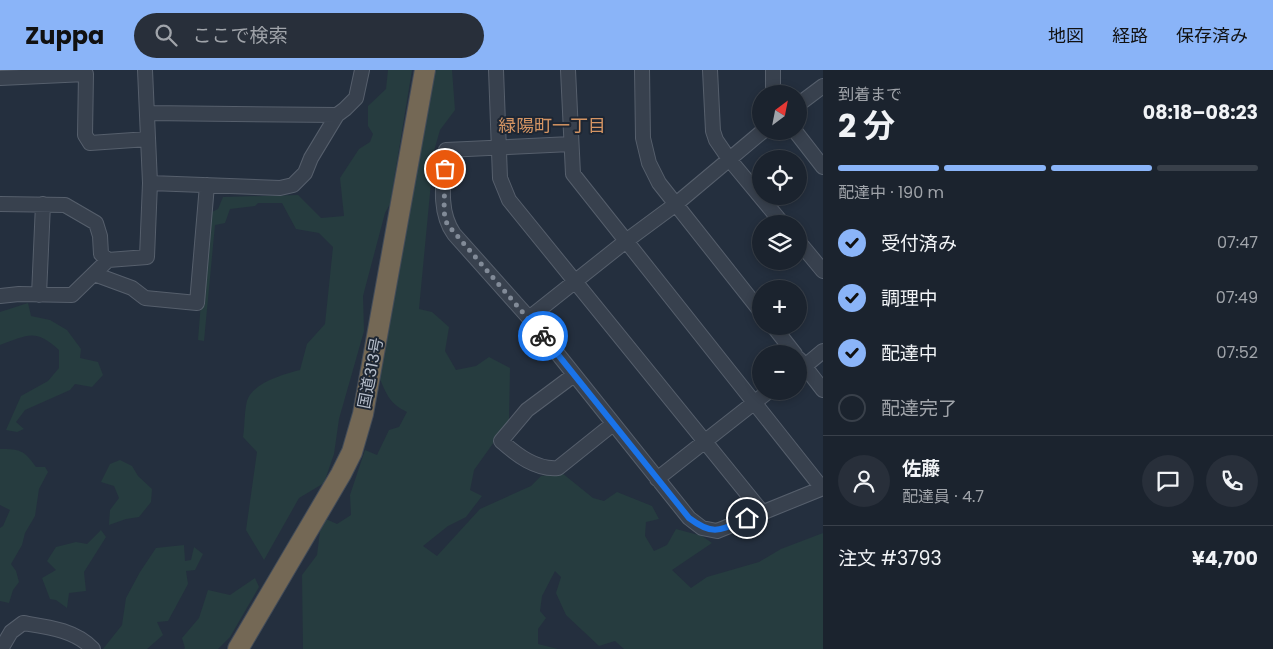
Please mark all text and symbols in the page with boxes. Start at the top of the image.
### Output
search box [134,13,484,58]
text: Zuppa [25,19,104,52]
icon: search [152,21,180,49]
text: ここで検索 [192,22,287,49]
text: 地図 [1048,23,1084,48]
text: 経路 [1112,23,1148,48]
text: 保存済み [1176,23,1248,48]
text: 到着まで [838,83,902,106]
north arrow [752,85,808,140]
map controls [752,85,807,400]
text: 08:18–08:23 [1143,99,1258,126]
text: 2 分 [838,103,895,148]
district label: 緑陽町一丁目 [498,113,606,138]
pin [424,148,466,190]
button: locate [752,150,807,205]
icon: bag [431,155,459,183]
text: 配達中 · 190 m [838,181,944,204]
button: layers [752,215,807,270]
icon: check [838,229,866,257]
text: 受付済み [881,230,957,257]
text: 07:47 [1217,231,1258,254]
button: + [752,280,807,335]
icon: check [838,284,866,312]
text: 調理中 [881,285,938,312]
text: 07:49 [1216,286,1258,309]
courier [518,311,568,361]
icon: bike [529,322,557,350]
street label: 国道313号 [352,336,389,411]
icon: check [838,339,866,367]
text: 配達中 [881,340,938,367]
text: 07:52 [1217,341,1258,364]
button: − [752,345,807,400]
text: 配達完了 [881,395,957,422]
button: person [838,455,890,507]
text: 佐藤 [902,455,940,482]
button: chat [1142,455,1194,507]
button: phone [1206,455,1258,507]
text: 配達員 · 4.7 [902,485,984,508]
pin [726,497,768,539]
icon: home [733,504,761,532]
text: 注文 #3793 [838,545,942,572]
text: ¥4,700 [1192,545,1258,572]

